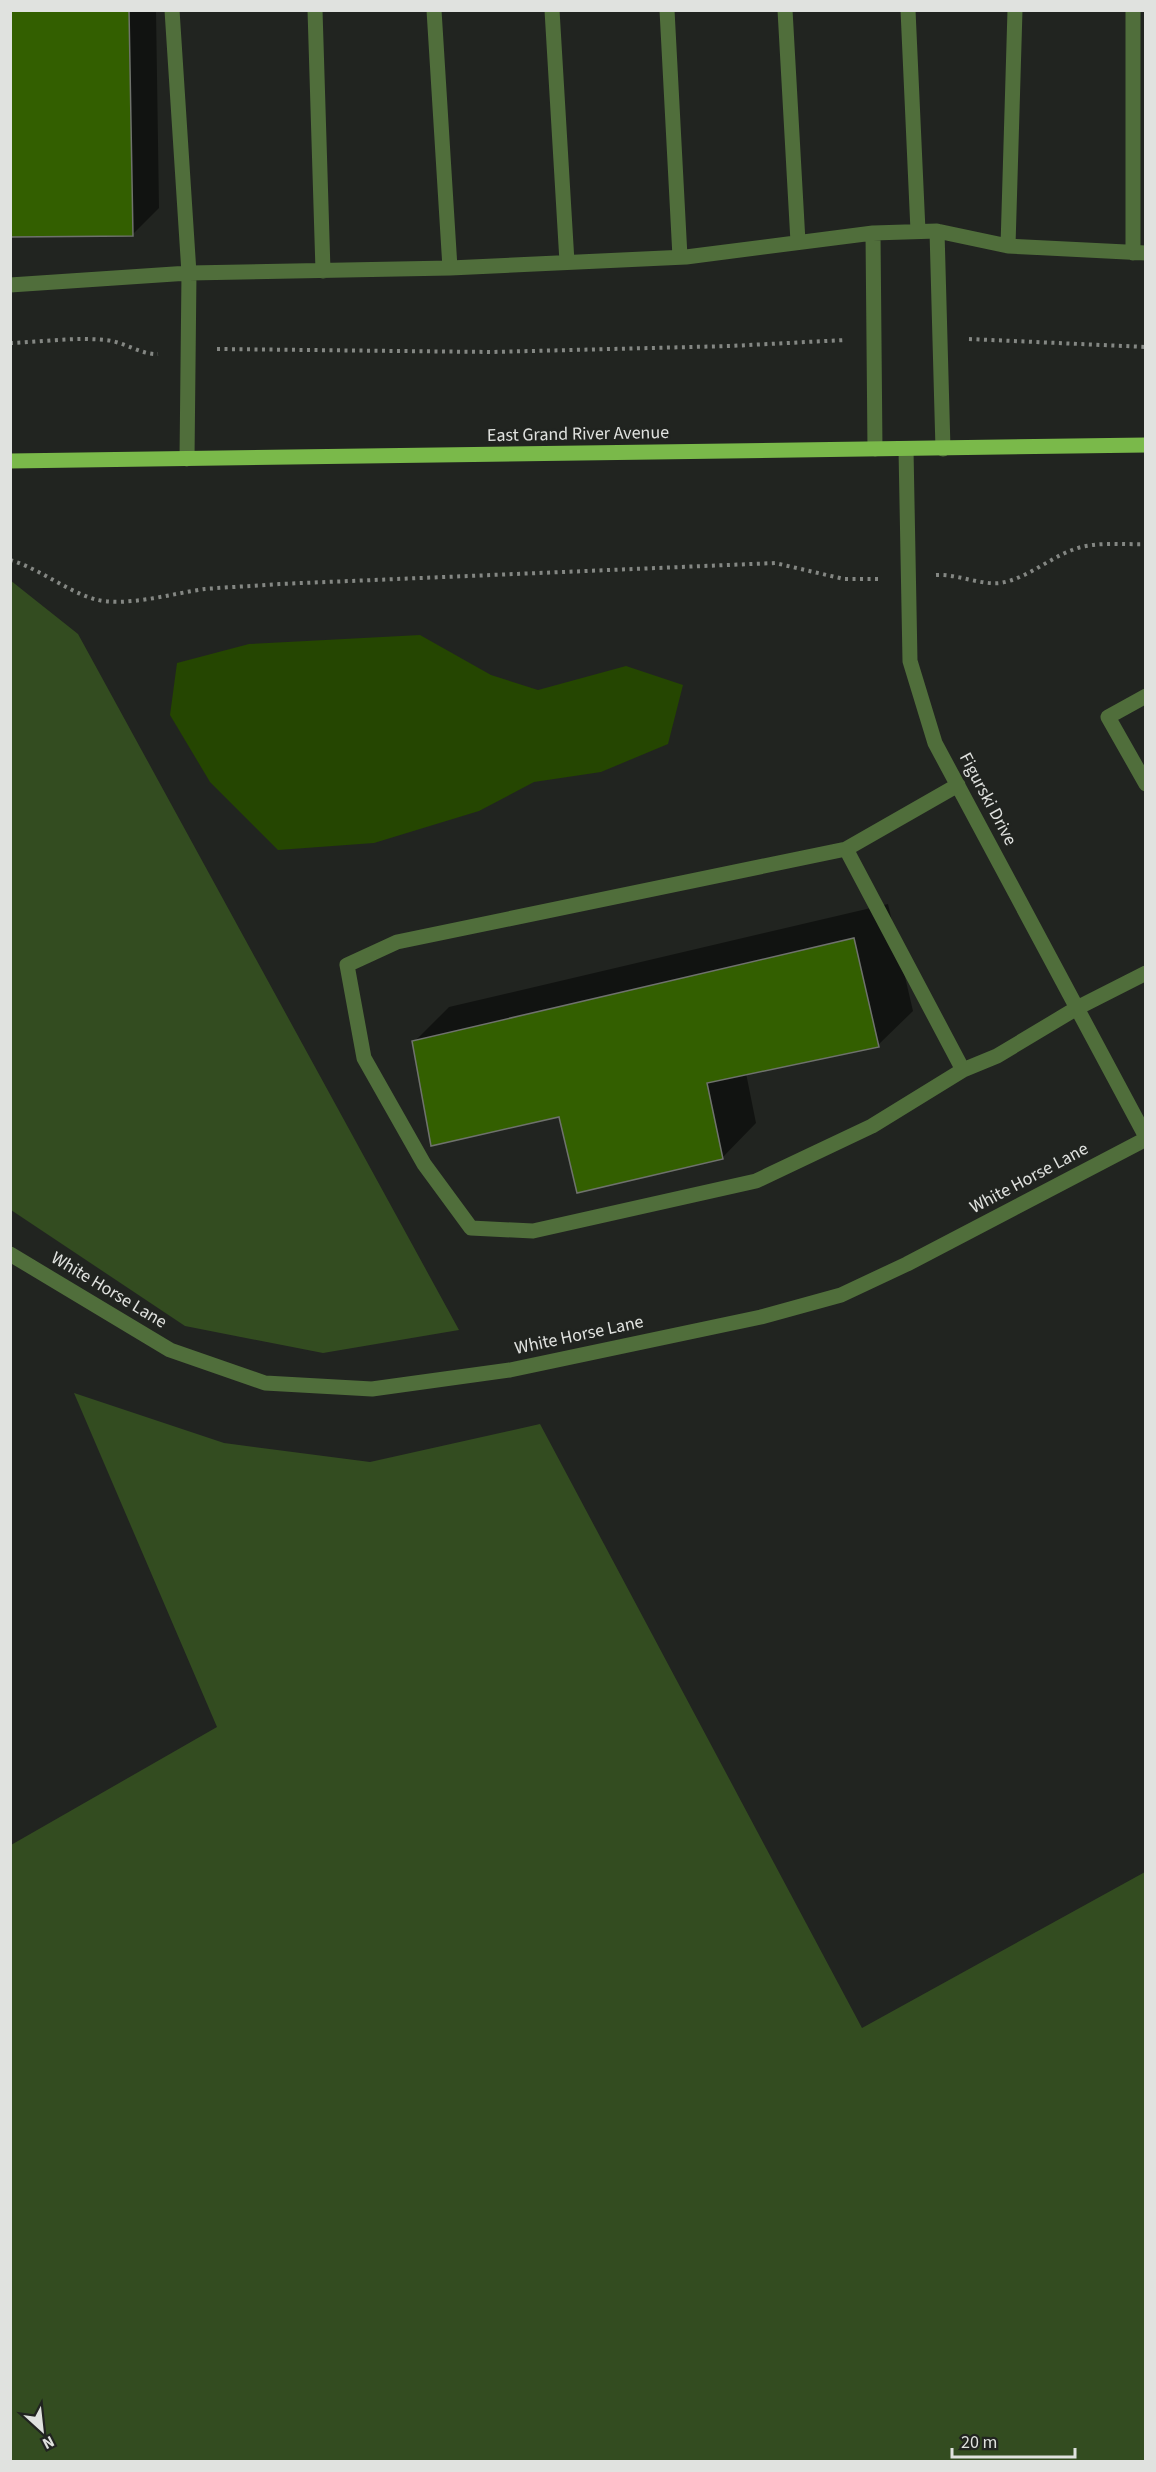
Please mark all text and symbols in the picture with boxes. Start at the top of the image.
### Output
street label: East Grand River Avenue [487,420,669,448]
street label: Figurski Drive [953,748,1023,850]
street label: White Horse Lane [965,1136,1093,1220]
street label: White Horse Lane [46,1246,172,1335]
street label: White Horse Lane [512,1309,646,1361]
north arrow [12,2400,72,2460]
scale bar [952,2421,1075,2459]
text: N [39,2430,58,2455]
text: 20 m [961,2430,997,2455]

